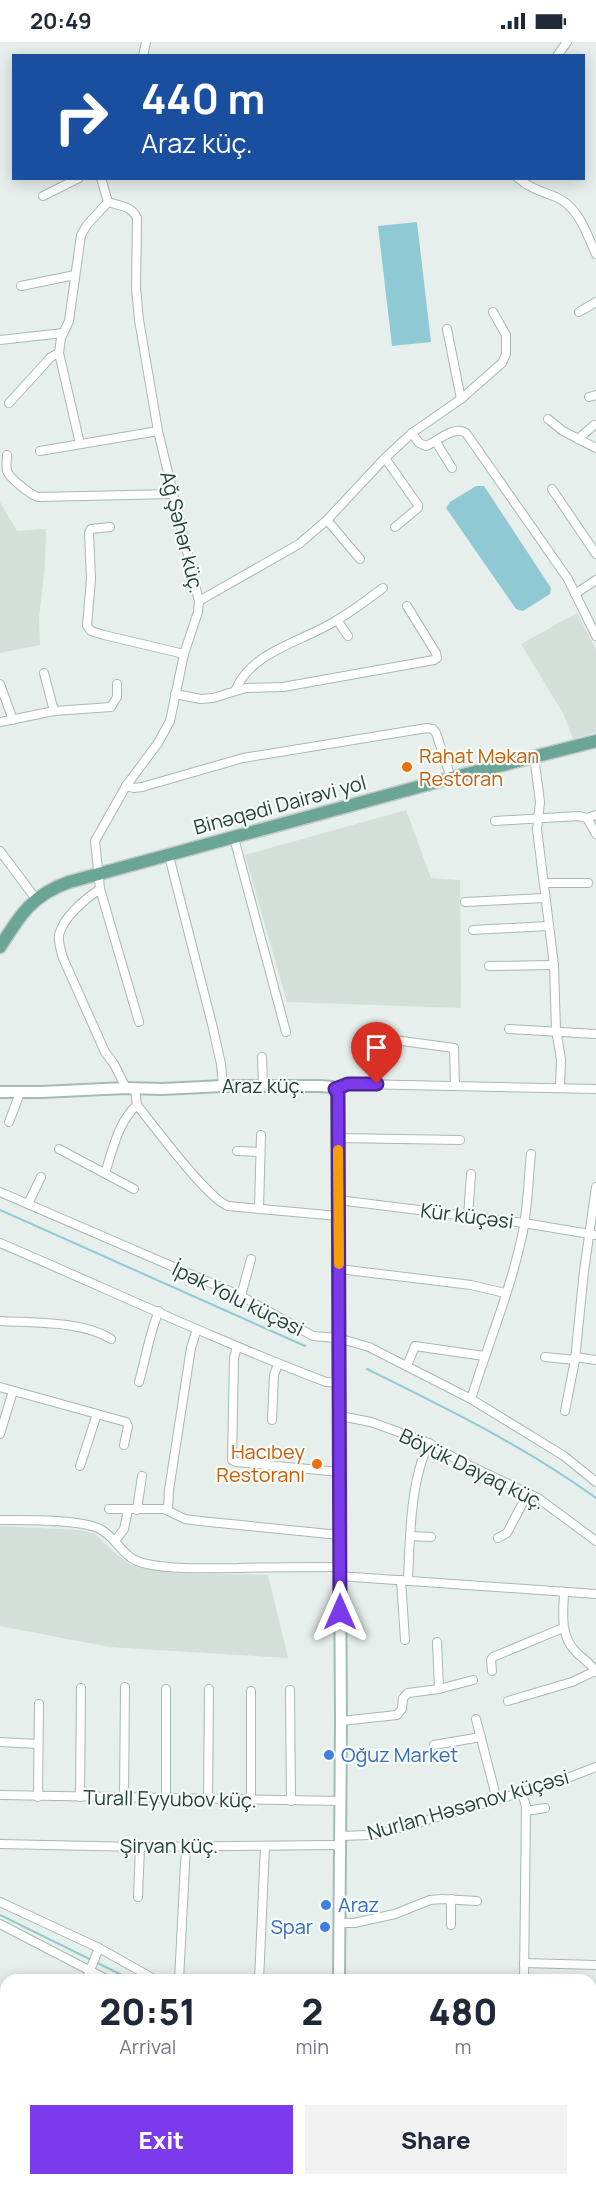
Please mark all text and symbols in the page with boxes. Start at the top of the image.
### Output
text: 20:49 [30,6,92,36]
text: 440 m [141,69,265,127]
icon: right [42,78,120,156]
text: Araz küç. [141,124,253,161]
street label: Ağ Şəhər küç. [154,468,211,596]
place label: Rahat Məkan Restoran [419,742,539,792]
marker: Rahat Məkan Restoran [400,760,414,774]
street label: Binəqədi Dairəvi yol [191,769,369,841]
pin [351,1022,402,1084]
icon: arrive [360,1031,393,1064]
street label: Araz küç. [222,1072,304,1099]
street label: Kür küçəsi [419,1196,515,1235]
street label: İpək Yolu küçəsi [168,1255,309,1342]
street label: Böyük Dayaq küç. [395,1422,549,1515]
place label: Hacıbey Restoranı [216,1438,305,1488]
marker: Hacıbey Restoranı [310,1457,324,1471]
position arrow [308,1580,372,1644]
place label: Oğuz Market [341,1741,458,1768]
marker: Oğuz Market [322,1748,336,1762]
street label: Nurlan Həsənov küçəsi [364,1763,572,1846]
street label: Turall Eyyubov küç. [83,1783,257,1814]
street label: Şirvan küç. [120,1832,218,1859]
place label: Araz [338,1891,379,1918]
marker: Araz [319,1898,333,1912]
place label: Spar [271,1913,313,1940]
marker: Spar [318,1920,332,1934]
text: 20:51 [100,1987,196,2036]
text: 2 [301,1987,323,2036]
text: 480 [429,1987,497,2036]
text: Arrival [119,2033,176,2060]
text: min [296,2033,329,2060]
text: m [455,2033,471,2060]
button: Exit [30,2105,293,2174]
button: Share [305,2105,567,2174]

